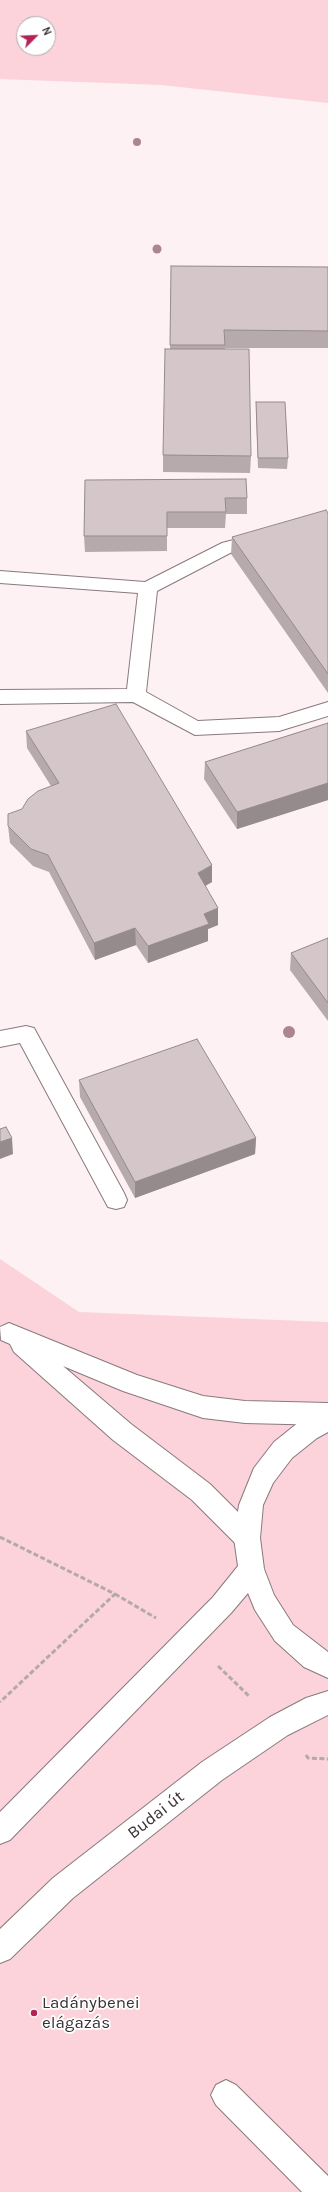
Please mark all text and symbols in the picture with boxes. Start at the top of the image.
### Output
north arrow [16,16,56,56]
text: N [39,25,54,38]
street label: Budai út [124,1787,188,1843]
place label: Ladánybenei elágazás [42,1993,140,2033]
marker: Ladánybenei elágazás [29,2008,39,2018]

